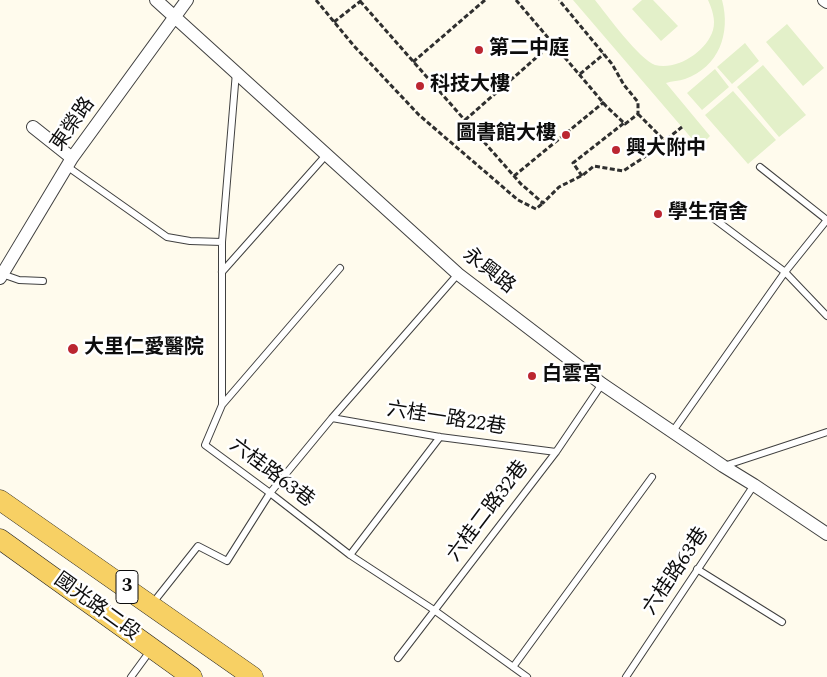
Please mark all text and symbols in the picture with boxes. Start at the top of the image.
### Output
place label: 第二中庭 [489,38,569,62]
marker: 第二中庭 [473,44,485,56]
place label: 科技大樓 [430,74,510,98]
marker: 科技大樓 [414,80,426,92]
street label: 東榮路 [47,94,101,156]
place label: 圖書館大樓 [456,123,556,147]
marker: 圖書館大樓 [560,129,572,141]
place label: 興大附中 [626,138,706,162]
marker: 興大附中 [610,144,622,156]
place label: 學生宿舍 [668,202,748,226]
marker: 學生宿舍 [652,208,664,220]
street label: 永興路 [457,244,519,300]
place label: 大里仁愛醫院 [84,337,204,361]
marker: 大里仁愛醫院 [66,342,80,356]
place label: 白雲宮 [542,364,602,388]
marker: 白雲宮 [526,370,538,382]
street label: 六桂一路22巷 [385,399,507,441]
street label: 六桂路63巷 [224,434,318,514]
street label: 六桂二路32巷 [443,457,535,567]
street label: 六桂路63巷 [639,524,715,620]
street label: 國光路二段 [48,569,144,647]
road number: 3 [116,570,138,604]

